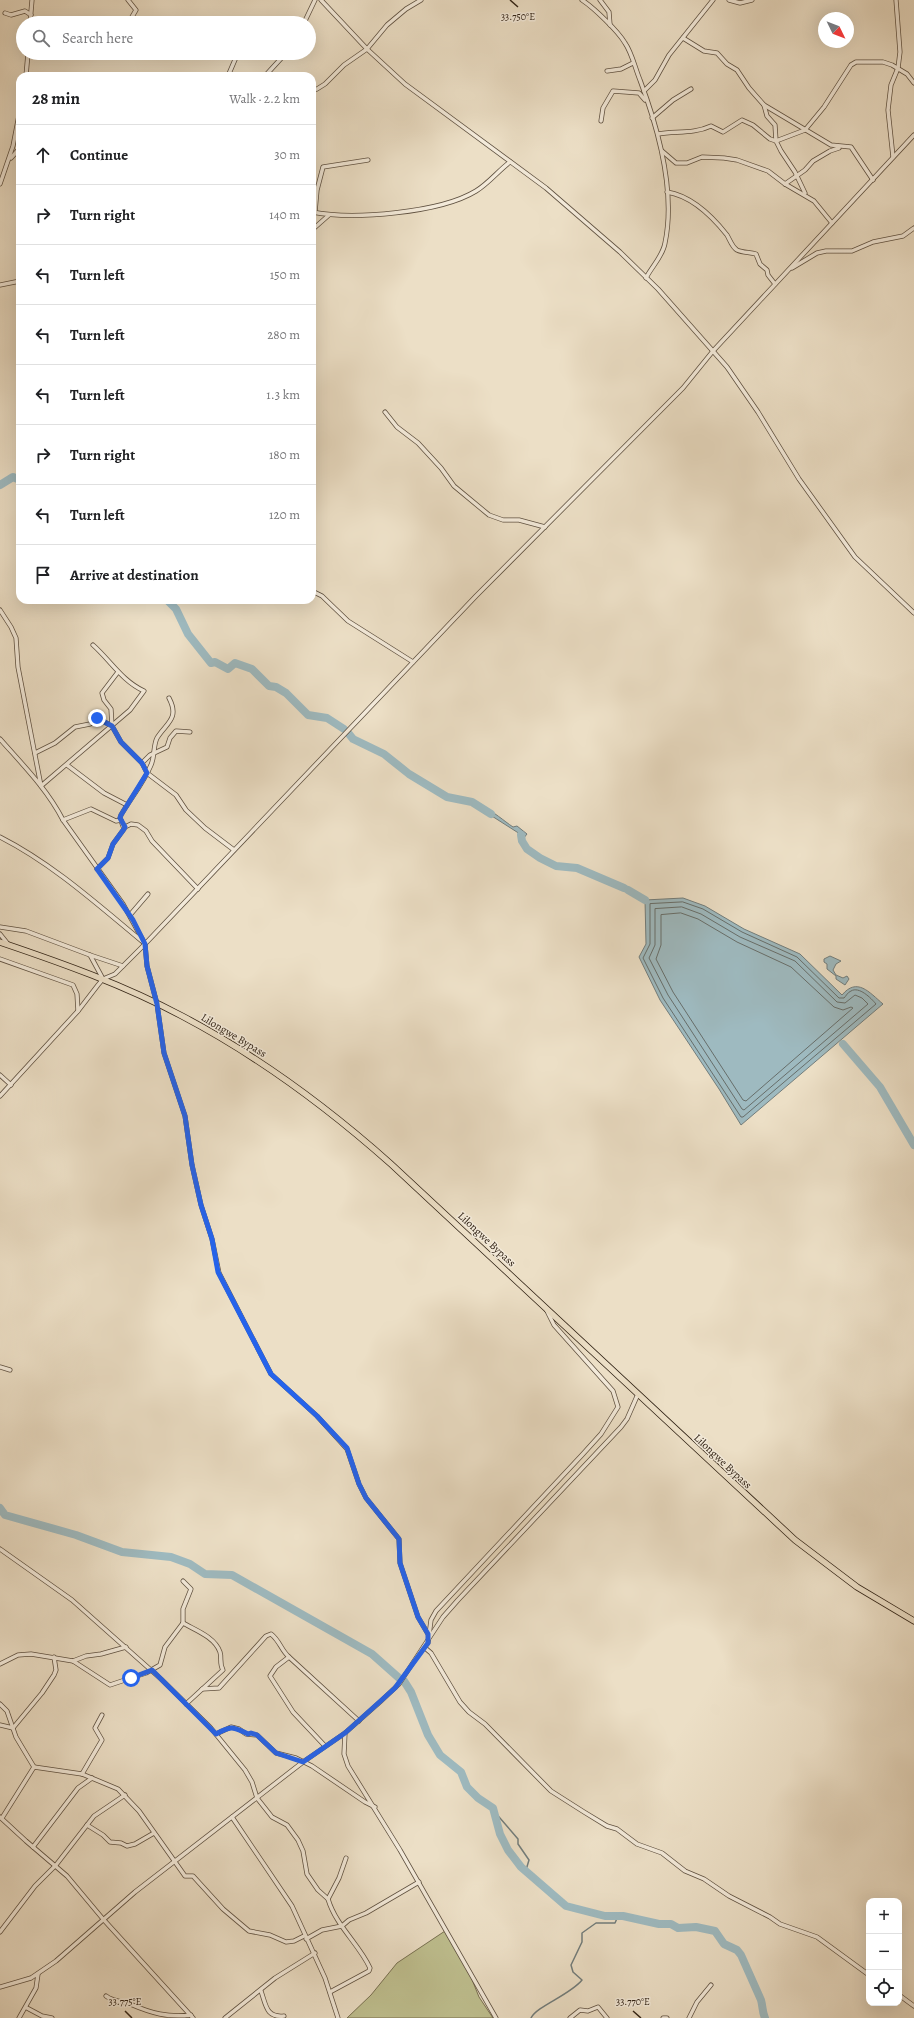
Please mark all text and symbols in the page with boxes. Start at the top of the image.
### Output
text: 33.750°E [501,10,535,23]
north arrow [818,12,854,48]
search box [16,16,316,60]
icon: search [30,27,52,49]
text: Search here [62,28,133,48]
text: 28 min [32,87,80,110]
text: Walk · 2.2 km [229,90,300,107]
icon: ahead [32,144,54,166]
text: Continue [70,145,128,165]
text: 30 m [274,146,300,163]
icon: right [32,204,54,226]
text: Turn right [70,205,135,225]
text: 140 m [269,206,300,223]
icon: left [32,264,54,286]
text: Turn left [70,265,125,285]
text: 150 m [270,266,300,283]
icon: left [32,324,54,346]
text: Turn left [70,325,125,345]
text: 280 m [267,326,300,343]
icon: left [32,384,54,406]
text: Turn left [70,385,125,405]
text: 1.3 km [266,386,300,403]
icon: right [32,444,54,466]
text: Turn right [70,445,135,465]
text: 180 m [269,446,300,463]
icon: left [32,504,54,526]
text: Turn left [70,505,125,525]
text: 120 m [269,506,300,523]
icon: arrive [32,564,54,586]
text: Arrive at destination [70,565,199,585]
route end [88,709,106,727]
street label: Lilongwe Bypass [198,1010,269,1061]
street label: Lilongwe Bypass [454,1209,519,1270]
street label: Lilongwe Bypass [690,1431,755,1492]
route start [122,1669,140,1687]
map controls [866,1898,902,2006]
button: + [866,1898,902,1934]
button: − [866,1934,902,1970]
button: locate [866,1970,902,2006]
text: 33.775°E [109,1995,142,2008]
text: 33.770°E [616,1995,650,2008]

